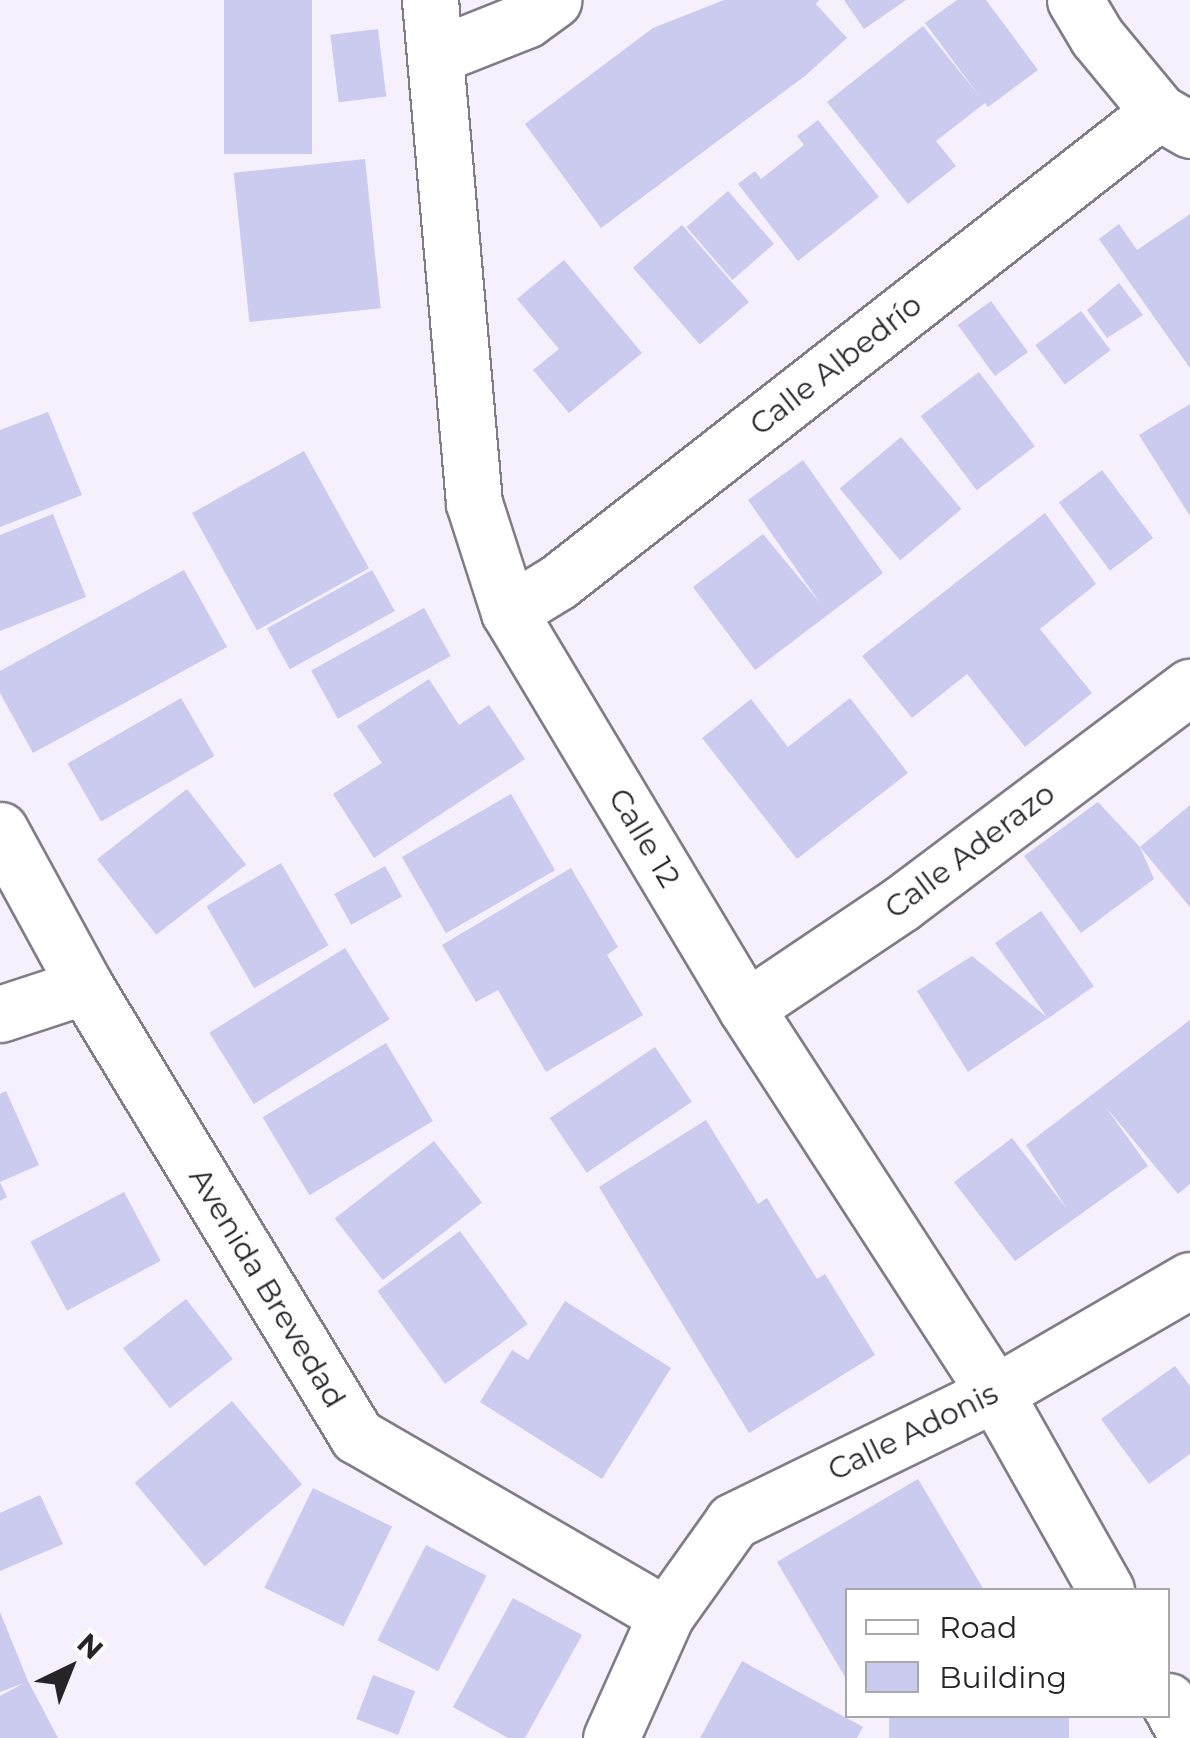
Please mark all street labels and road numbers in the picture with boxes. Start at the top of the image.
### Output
street label: Calle Albedrío [743,287,929,443]
street label: Calle Aderazo [878,776,1062,926]
street label: Calle 12 [601,782,687,894]
street label: Avenida Brevedad [181,1162,353,1414]
street label: Calle Adonis [822,1375,1004,1489]

